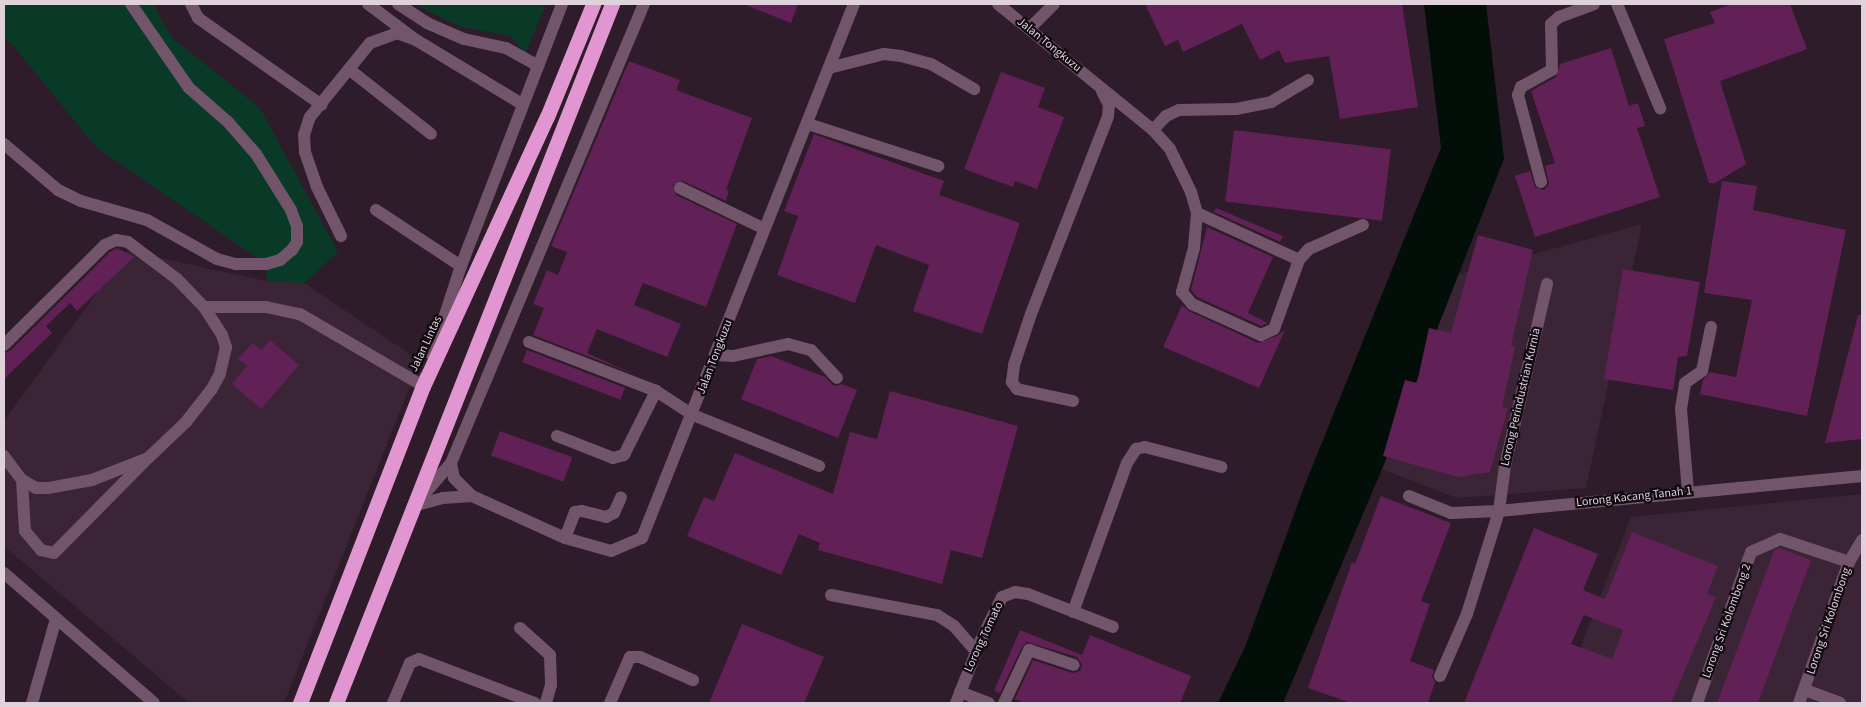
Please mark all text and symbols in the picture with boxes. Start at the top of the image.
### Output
street label: Jalan Tongkuzu [1014,15,1084,75]
street label: Jalan Lintas [407,314,445,374]
street label: Jalan Tongkuzu [694,318,736,396]
street label: Lorong Perindustrian Kurnia [1498,327,1544,467]
street label: Lorong Kacang Tanah 1 [1575,484,1693,510]
street label: Lorong Sri Kolombong 2 [1700,562,1754,680]
street label: Lorong Sri Kolombong [1804,566,1854,676]
street label: Lorong Tomato [961,599,1007,675]

